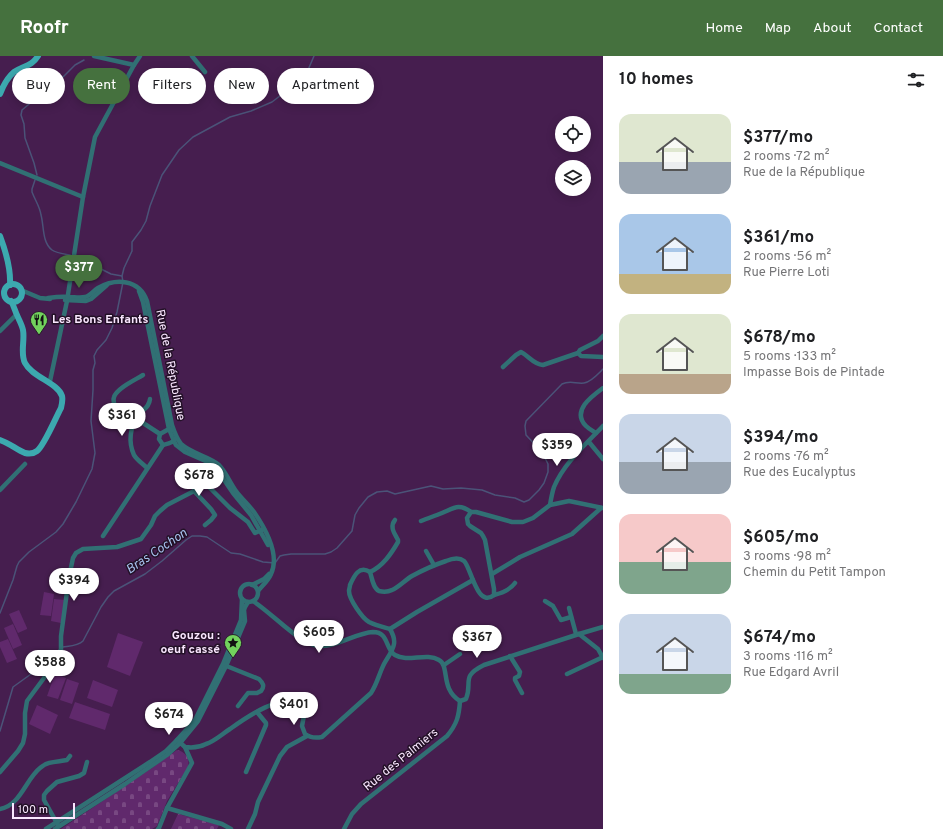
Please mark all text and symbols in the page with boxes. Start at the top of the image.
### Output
text: Roofr [20,16,69,40]
text: Home [706,20,743,37]
text: Map [765,20,791,37]
text: About [813,20,852,37]
text: Contact [874,20,923,37]
chip: Buy [12,68,65,104]
chip: Rent [73,68,130,104]
chip: Filters [138,68,206,104]
chip: New [214,68,269,104]
chip: Apartment [277,68,374,104]
text: 10 homes [619,69,694,91]
icon: filters [905,69,927,91]
map controls [555,116,591,196]
button: locate [555,116,591,152]
text: $377/mo [743,127,813,149]
icon: home [651,130,699,178]
text: 2 rooms · 72 m² [743,149,829,165]
button: layers [555,160,591,196]
text: Rue de la République [743,165,865,181]
text: $361/mo [743,227,814,249]
icon: home [651,230,699,278]
text: 2 rooms · 56 m² [743,249,831,265]
pin: $377 [55,255,103,289]
text: $377 [64,260,94,276]
text: Rue Pierre Loti [743,265,830,281]
street label: Rue de la République [151,308,189,422]
restaurant icon: Les Bons Enfants [29,310,49,335]
place label: Les Bons Enfants [52,312,148,328]
text: $678/mo [743,327,816,349]
icon: home [651,330,699,378]
text: 5 rooms · 133 m² [743,349,836,365]
text: Impasse Bois de Pintade [743,365,885,381]
pin: $361 [98,403,146,437]
text: $361 [108,408,136,424]
text: $394/mo [743,427,818,449]
icon: home [651,430,699,478]
pin: $359 [533,433,581,467]
text: $359 [541,438,573,454]
text: 2 rooms · 76 m² [743,449,829,465]
pin: $678 [175,463,223,497]
text: Rue des Eucalyptus [743,465,856,481]
text: $678 [184,468,214,484]
water label: Bras Cochon [123,526,191,578]
text: $605/mo [743,527,819,549]
icon: home [651,530,699,578]
text: 3 rooms · 98 m² [743,549,831,565]
text: Chemin du Petit Tampon [743,565,886,581]
pin: $394 [50,568,98,602]
text: $394 [58,573,90,589]
pin: $605 [295,620,343,654]
text: $605 [303,625,335,641]
pin: $367 [453,625,501,659]
text: $674/mo [743,627,816,649]
place label: Gouzou : oeuf cassé [160,628,220,658]
text: $367 [462,630,492,646]
icon: home [651,630,699,678]
place icon: Gouzou : oeuf cassé [223,633,243,658]
text: 3 rooms · 116 m² [743,649,833,665]
pin: $588 [26,650,74,684]
text: $588 [34,655,66,671]
text: Rue Edgard Avril [743,665,839,681]
pin: $401 [270,692,318,726]
text: $401 [279,697,309,713]
pin: $674 [145,702,193,736]
text: $674 [154,707,184,723]
street label: Rue des Palmiers [360,725,442,795]
scale bar [12,801,75,820]
text: 100 m [18,803,48,817]

